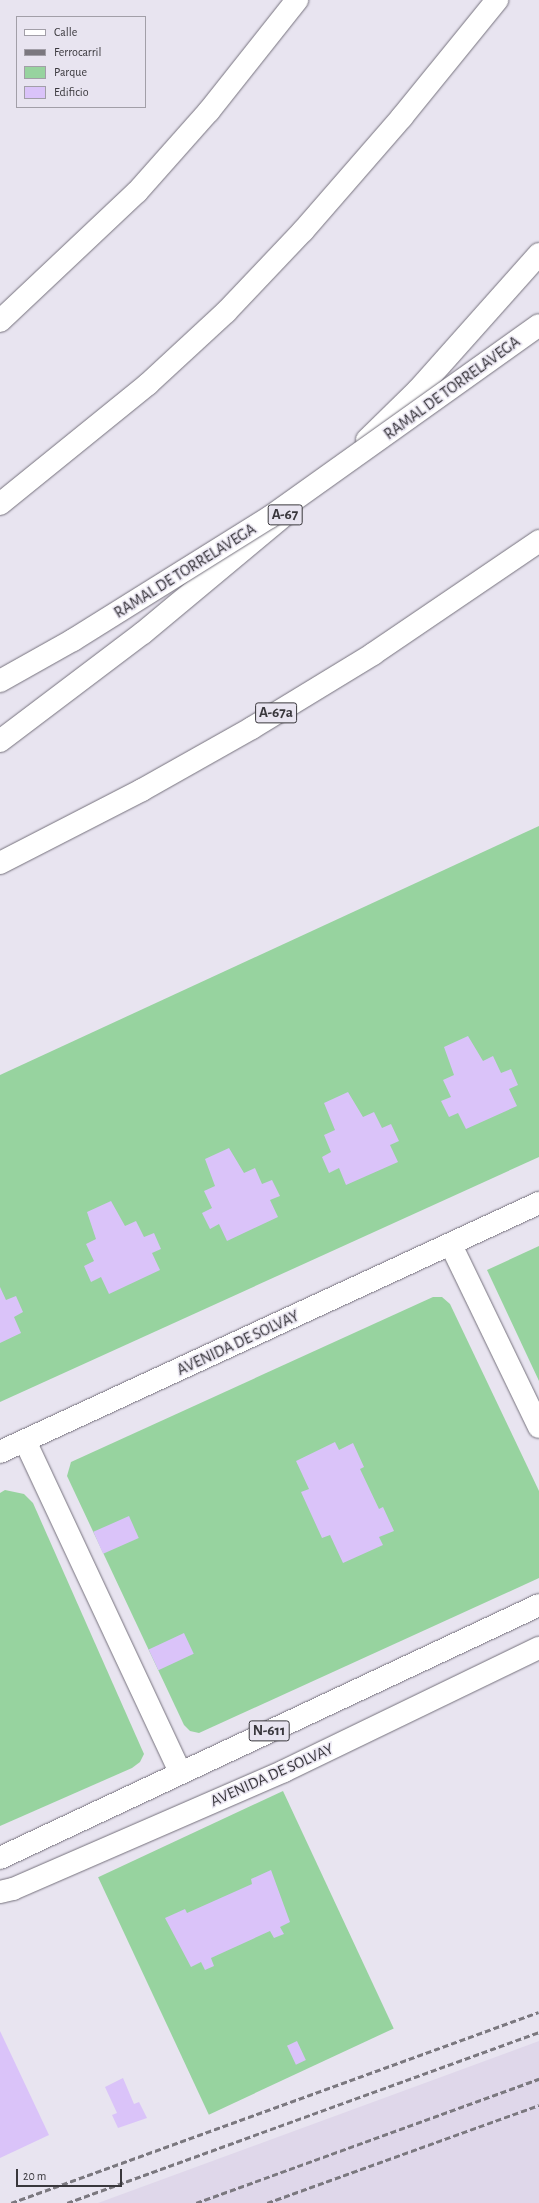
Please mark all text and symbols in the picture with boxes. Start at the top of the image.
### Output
legend [16,16,146,108]
text: Calle [54,26,77,38]
text: Ferrocarril [54,46,101,58]
text: Parque [54,66,87,78]
text: Edificio [54,86,89,98]
street label: RAMAL DE TORRELAVEGA [380,332,524,444]
road number: A-67 [267,502,303,528]
street label: RAMAL DE TORRELAVEGA [110,519,260,623]
road number: A-67a [255,700,297,726]
street label: AVENIDA DE SOLVAY [174,1306,302,1380]
road number: N-611 [248,1718,290,1744]
street label: AVENIDA DE SOLVAY [207,1739,337,1811]
scale bar [18,2161,124,2187]
text: 20 m [23,2170,46,2182]

